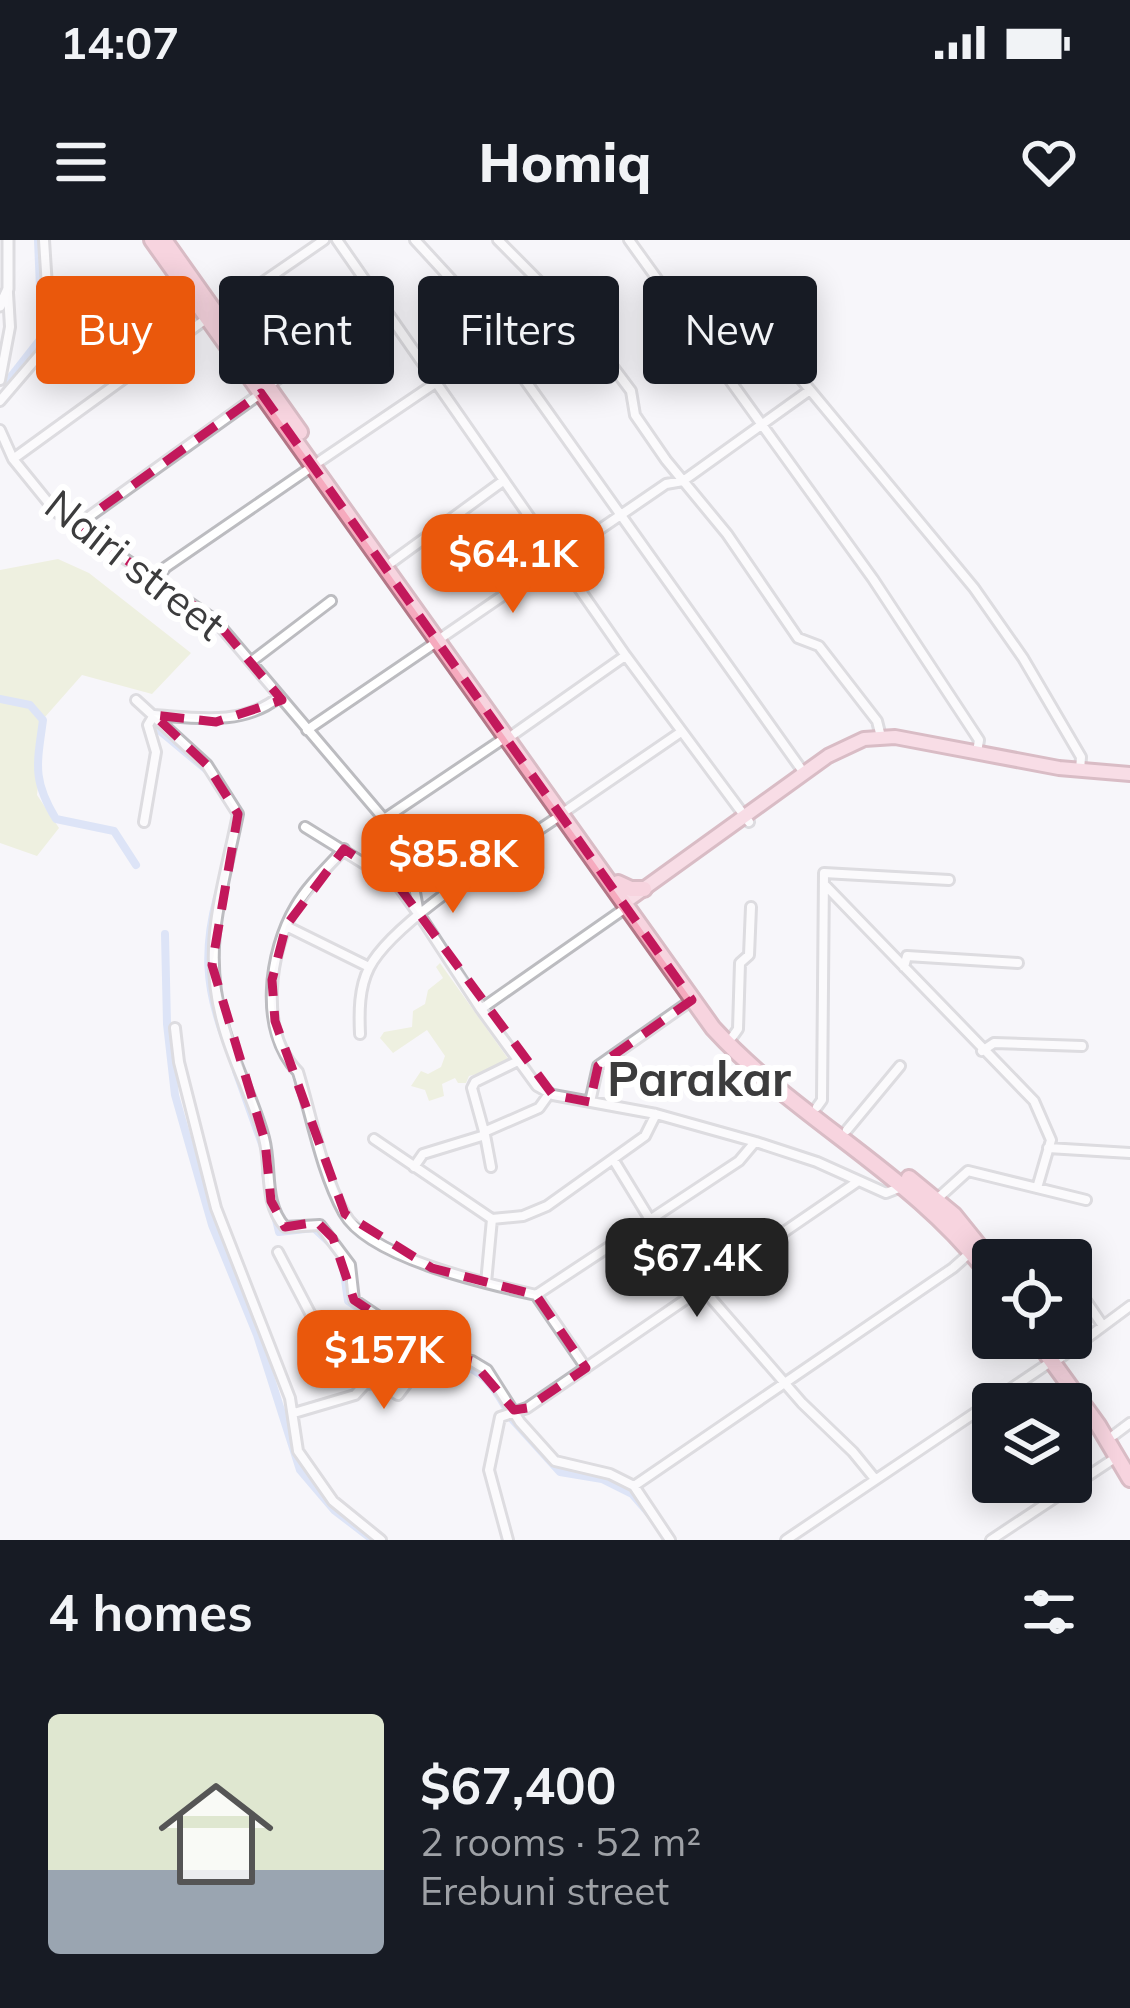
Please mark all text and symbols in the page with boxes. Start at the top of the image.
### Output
text: 14:07 [60,14,179,70]
text: Homiq [479,128,651,196]
icon: menu [48,129,114,195]
icon: heart [1016,129,1082,195]
chip: Buy [36,276,195,384]
chip: Rent [219,276,394,384]
chip: Filters [418,276,619,384]
chip: New [643,276,817,384]
street label: Nairi street [35,478,236,651]
pin: $64.1K [415,514,611,616]
text: $64.1K [448,528,578,577]
pin: $85.8K [355,814,551,916]
text: $85.8K [388,828,518,877]
district label: Parakar [607,1048,791,1108]
pin: $67.4K [599,1218,795,1320]
text: $67.4K [632,1232,762,1281]
map controls [972,1239,1092,1503]
button: locate [972,1239,1092,1359]
pin: $157K [300,1310,468,1412]
text: $157K [324,1324,444,1373]
button: layers [972,1383,1092,1503]
icon: filters [1016,1579,1082,1645]
text: 4 homes [48,1580,253,1644]
text: $67,400 [420,1753,616,1817]
icon: home [144,1762,288,1906]
text: 2 rooms · 52 m² [420,1817,701,1866]
text: Erebuni street [420,1866,669,1915]

